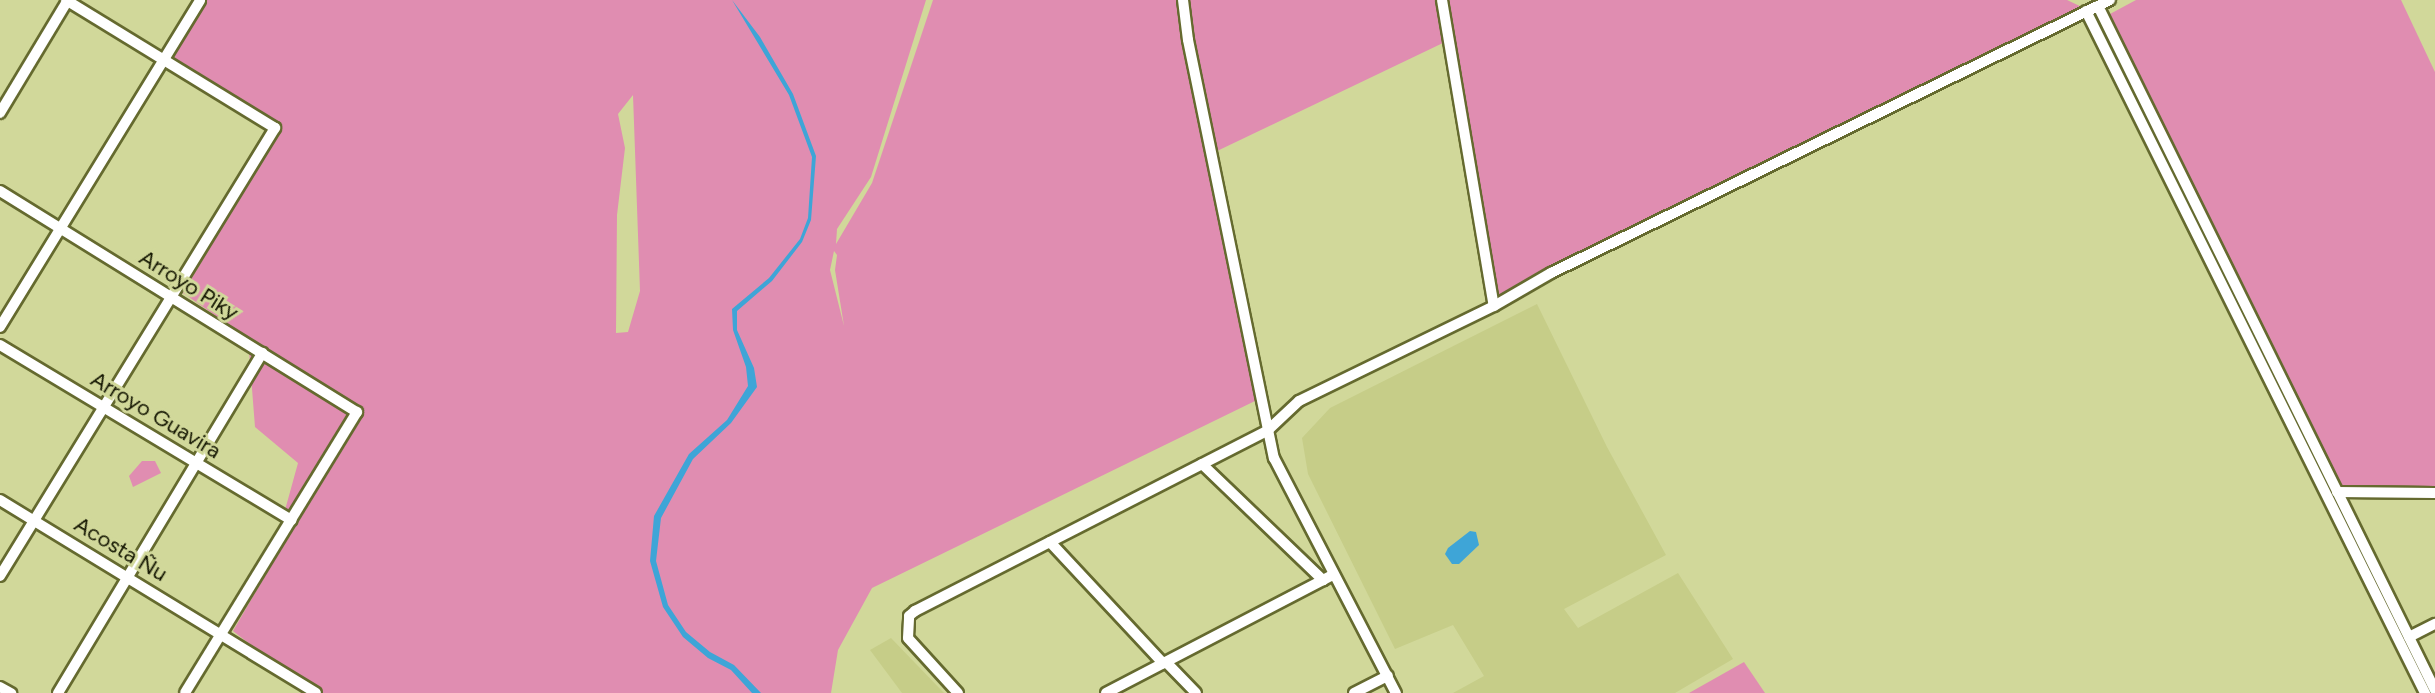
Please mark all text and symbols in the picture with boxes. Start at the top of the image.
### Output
street label: Arroyo Piky [135,244,243,326]
street label: Arroyo Guavira [86,366,226,464]
street label: Acosta Ñu [70,511,172,587]

